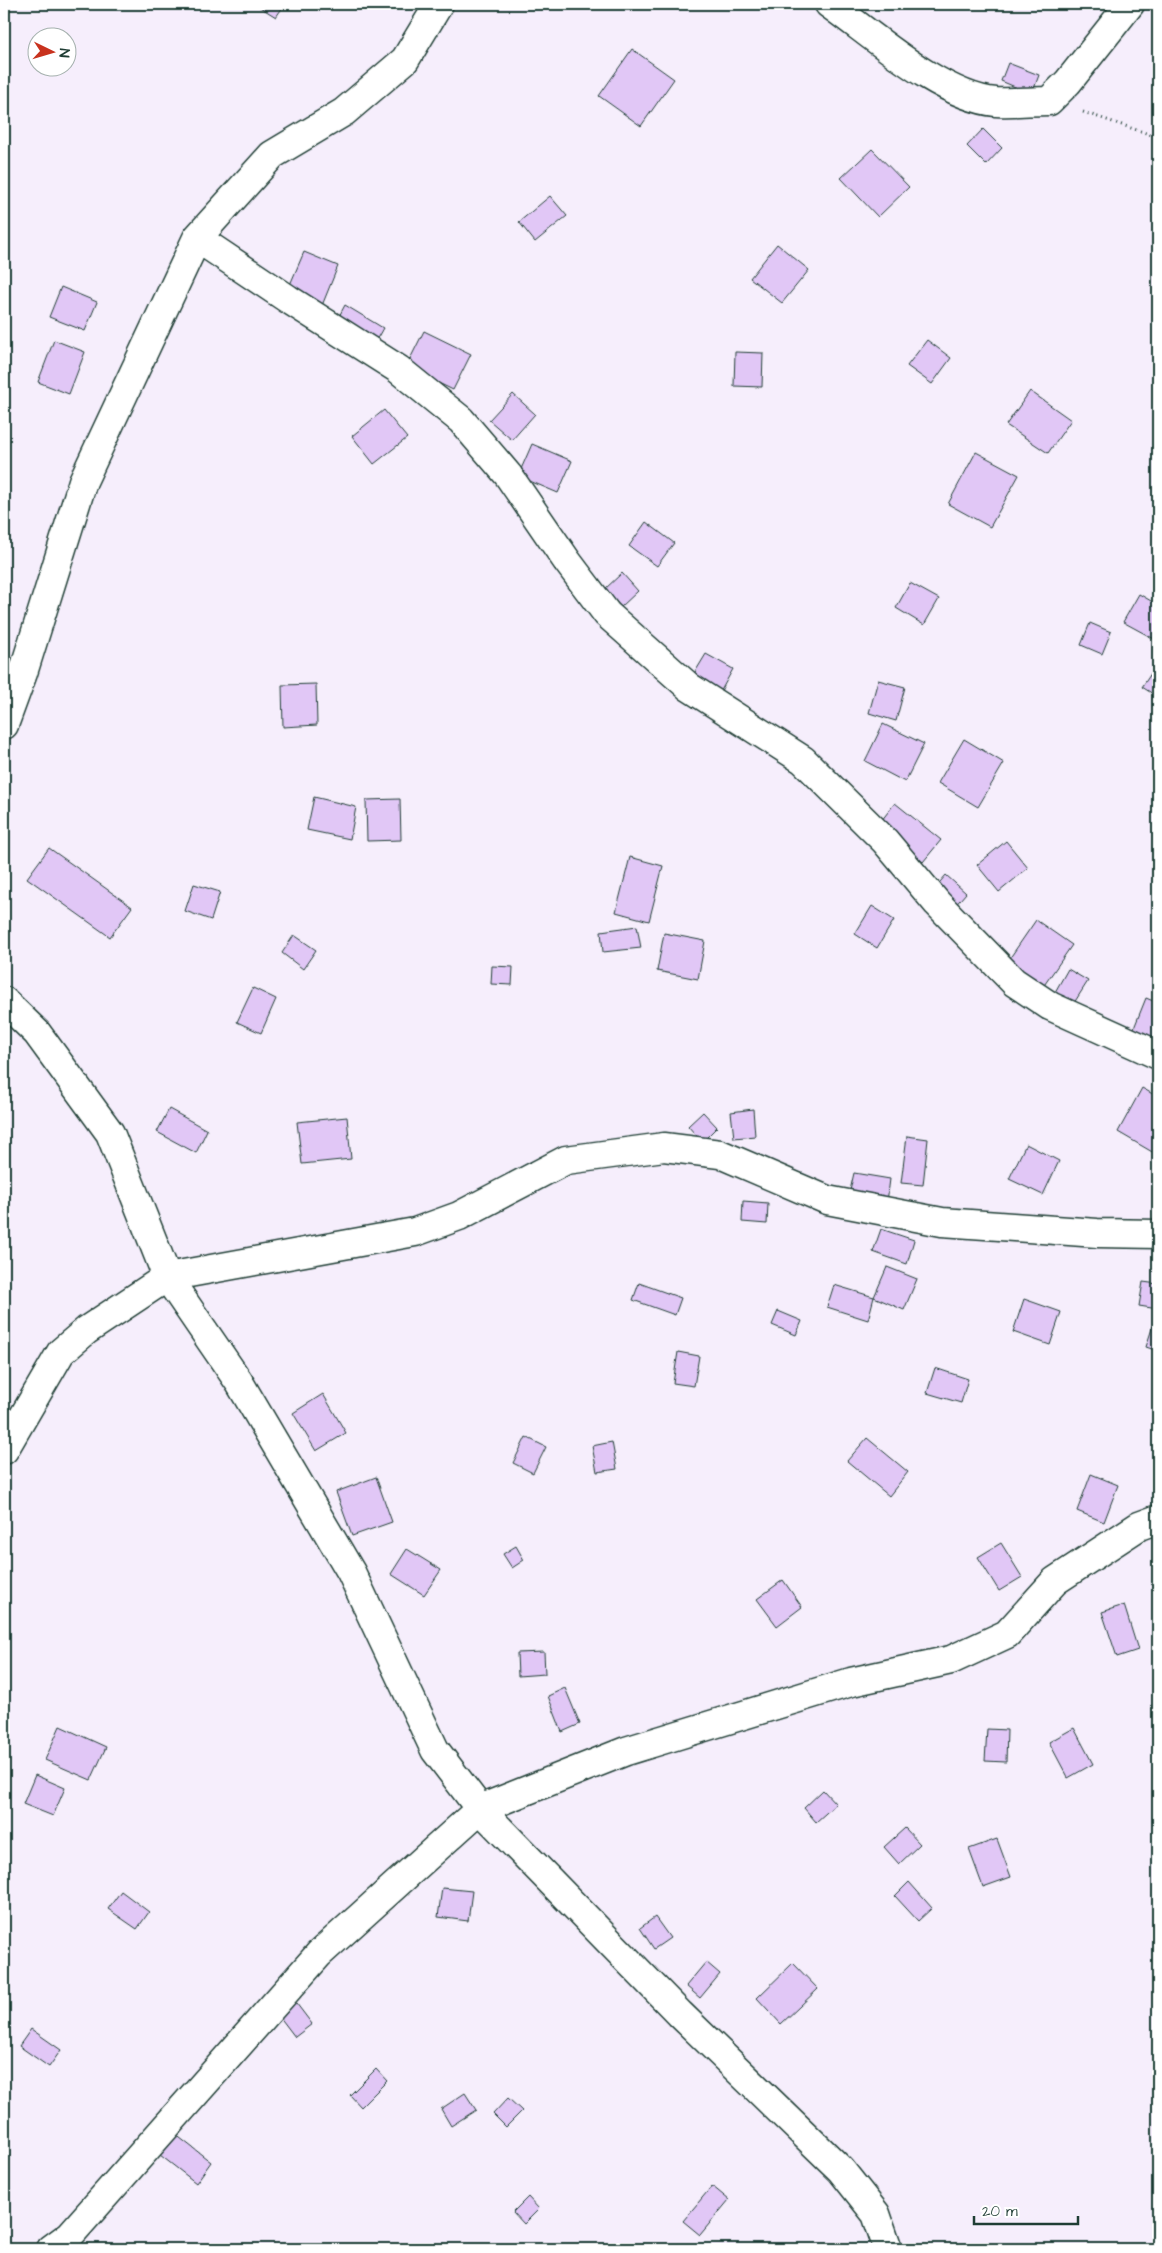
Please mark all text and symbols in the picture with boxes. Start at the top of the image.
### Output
north arrow [28,28,78,78]
text: N [54,48,74,59]
scale bar [974,2193,1078,2225]
text: 20 m [982,2201,1018,2222]

